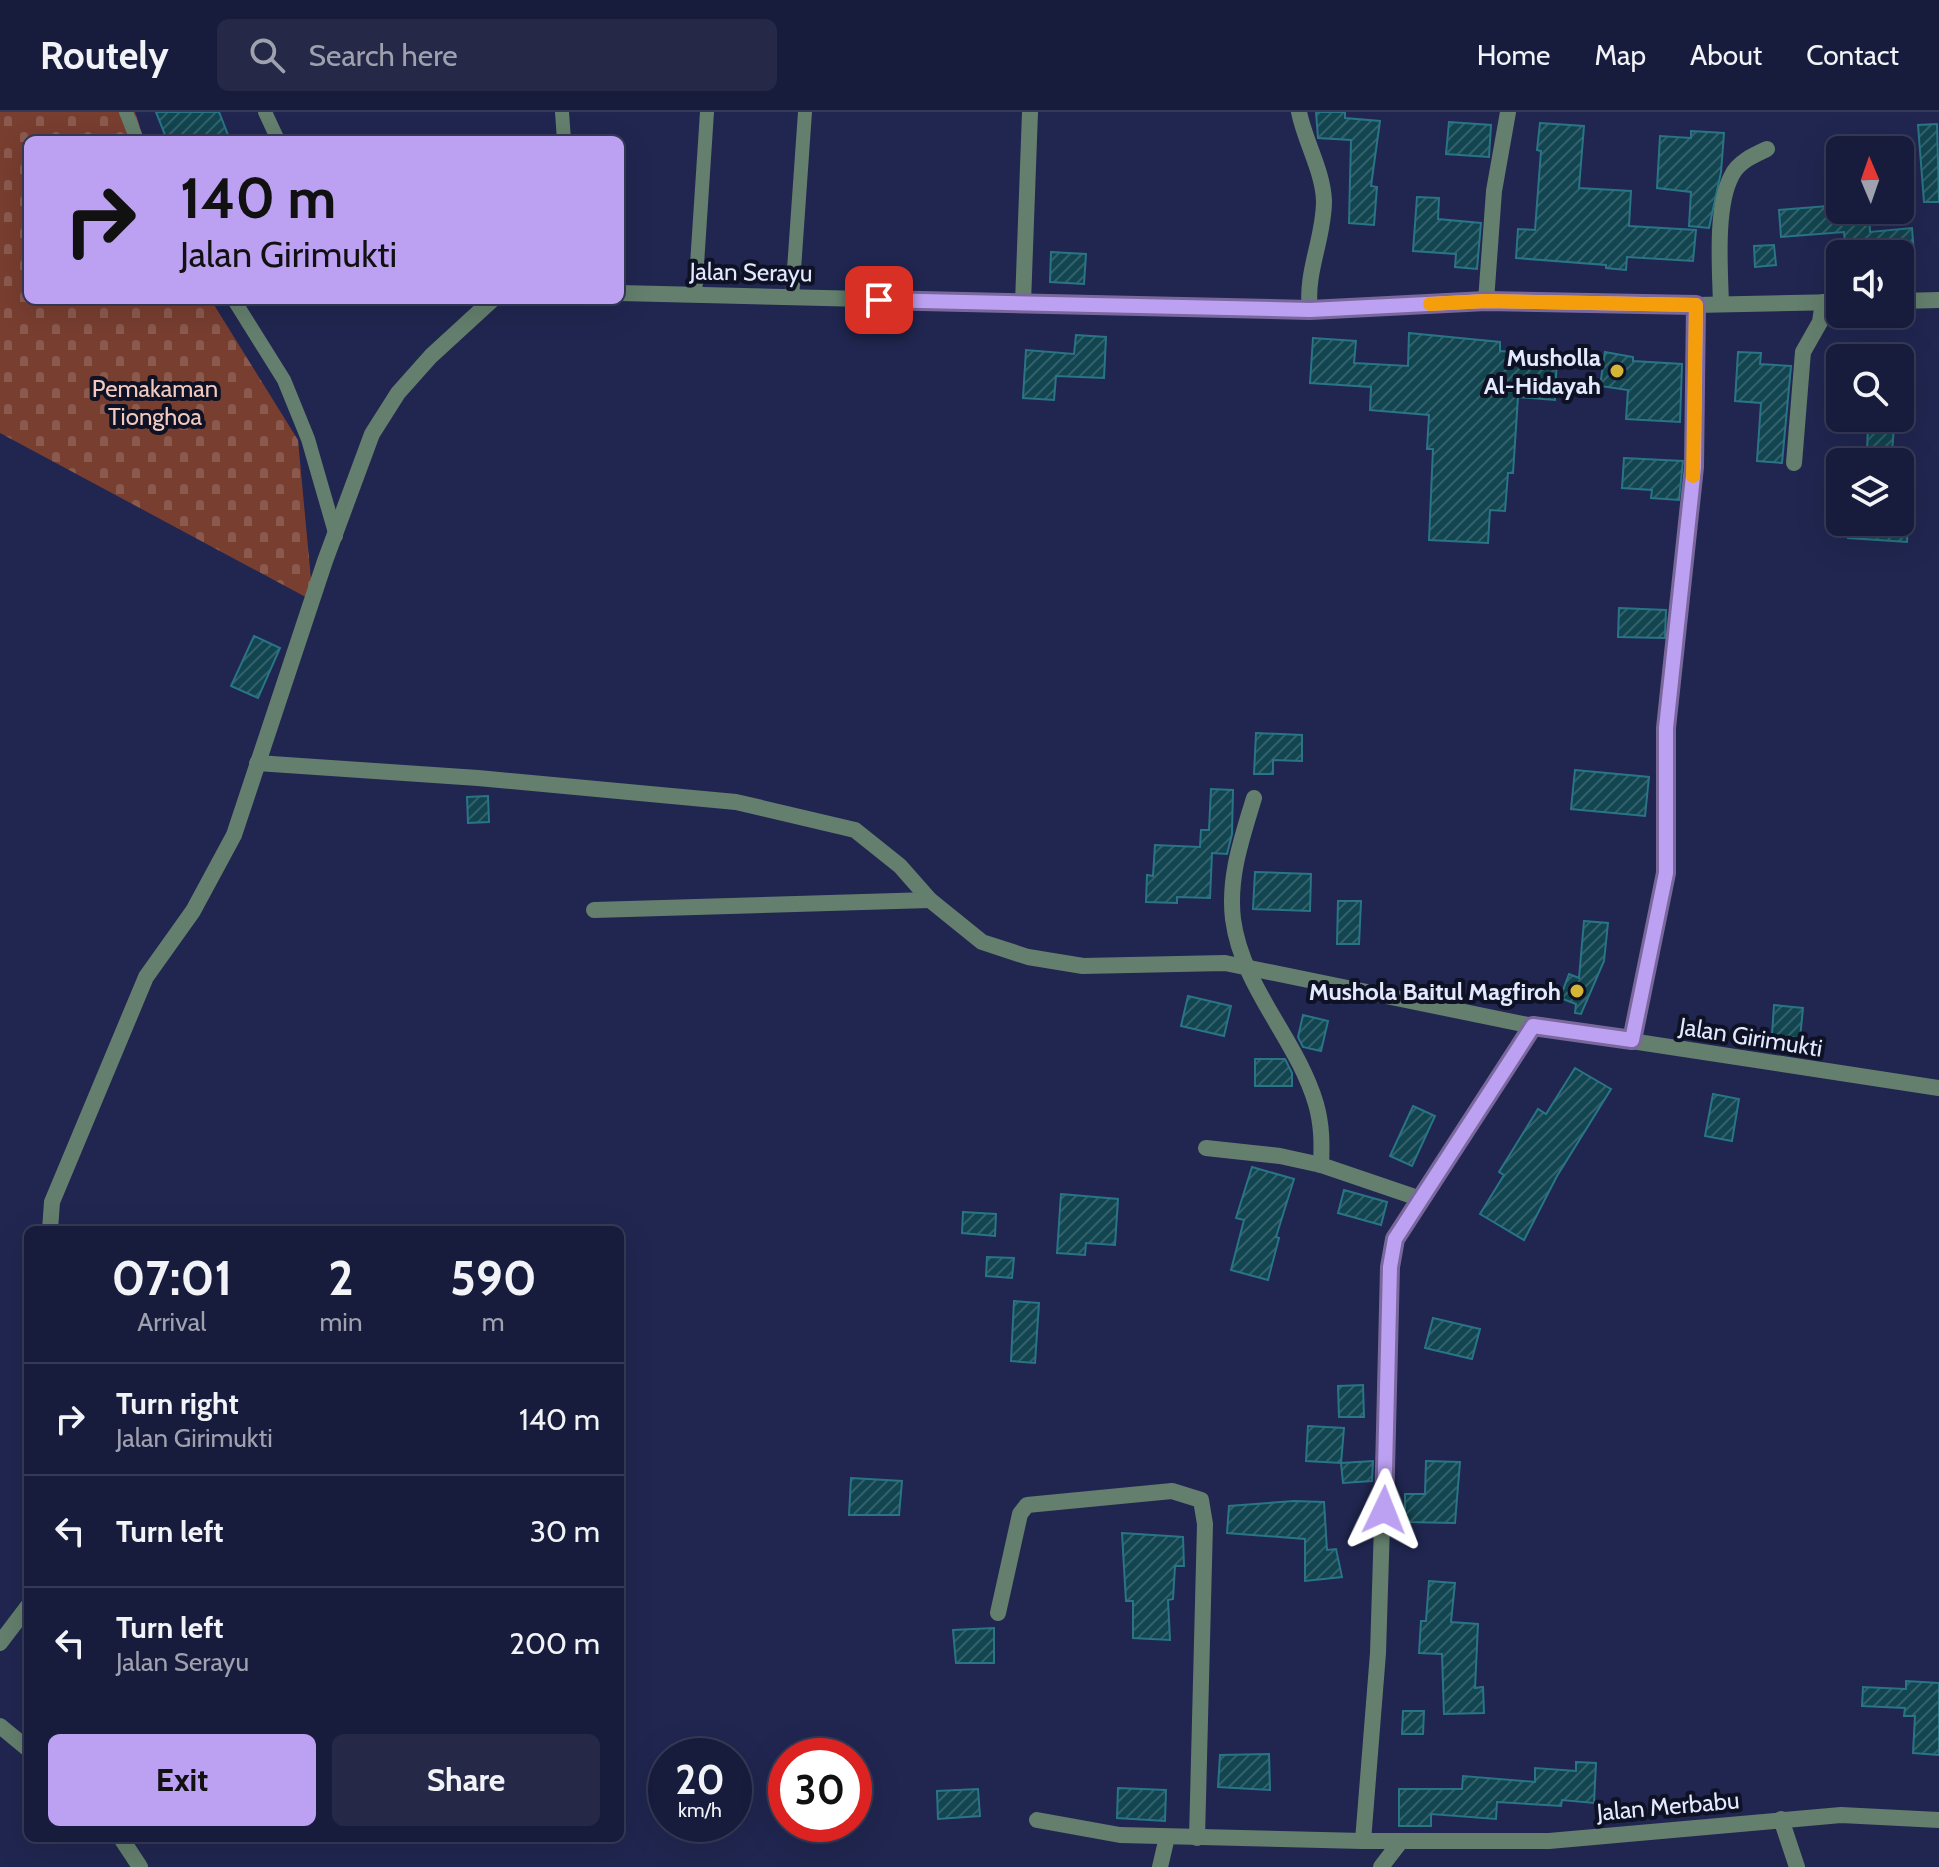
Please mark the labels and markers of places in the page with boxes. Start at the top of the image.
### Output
pin [845,266,913,334]
place label: Musholla Al-Hidayah [1484,343,1601,400]
marker: Musholla Al-Hidayah [1608,362,1626,380]
place label: Mushola Baitul Magfiroh [1309,977,1561,1006]
marker: Mushola Baitul Magfiroh [1568,982,1586,1000]

